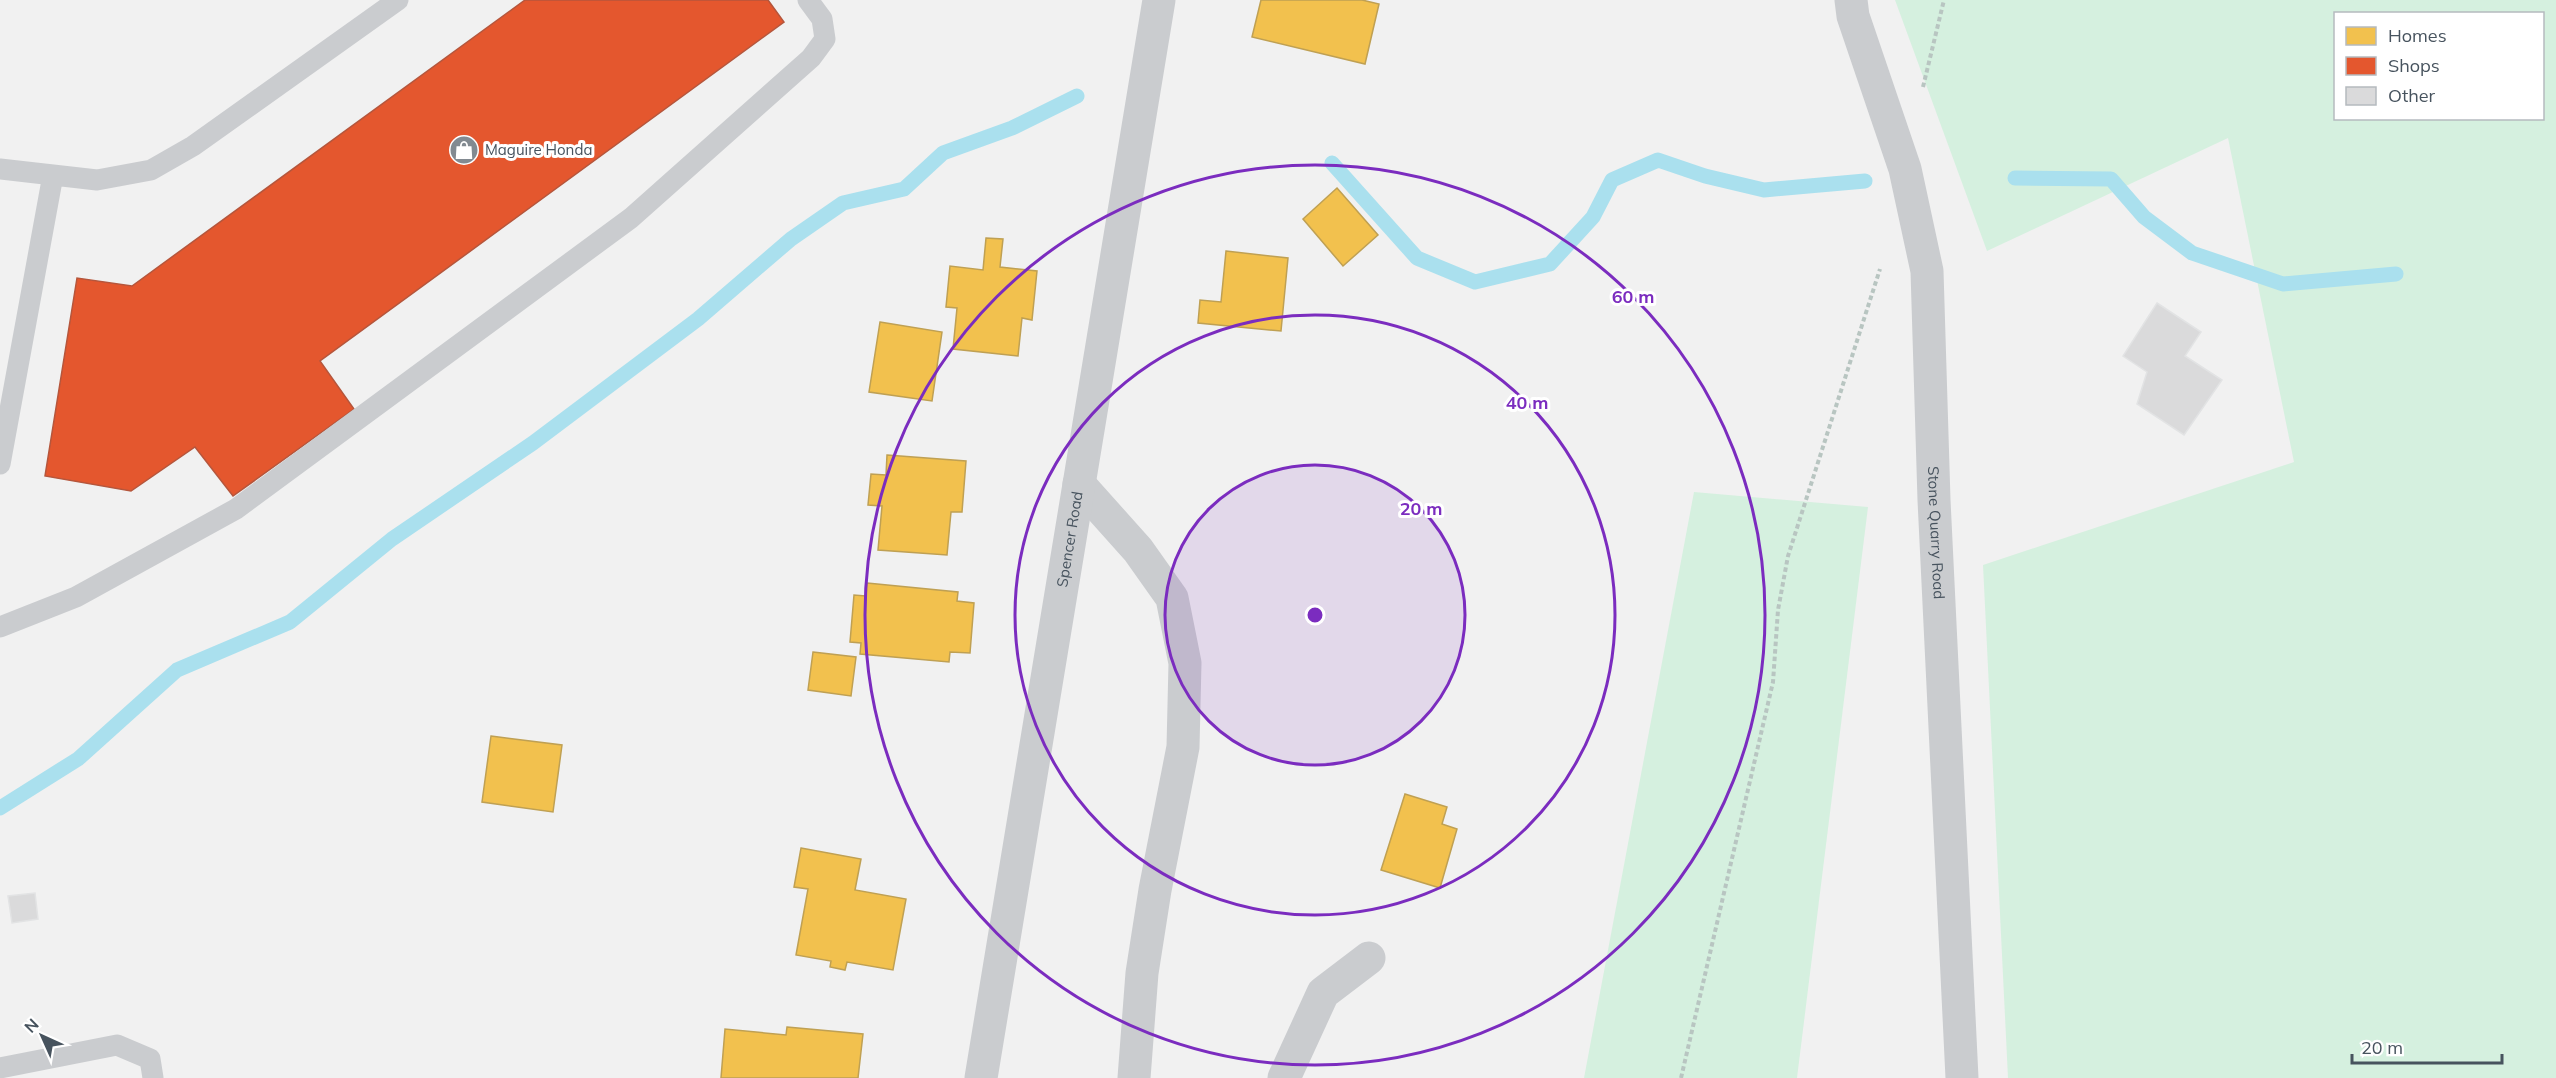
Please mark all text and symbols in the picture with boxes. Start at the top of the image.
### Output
legend [2334,12,2544,120]
text: Homes [2388,24,2447,47]
text: Shops [2388,54,2440,77]
text: Other [2388,84,2436,107]
shop icon: Maguire Honda [448,134,480,166]
place label: Maguire Honda [485,140,592,159]
text: 60 m [1612,285,1654,308]
text: 40 m [1506,391,1548,414]
street label: Stone Quarry Road [1924,466,1949,600]
street label: Spencer Road [1052,490,1087,589]
text: 20 m [1400,497,1442,520]
centre of rings [1305,605,1325,625]
north arrow [12,1006,72,1066]
text: N [20,1014,43,1037]
scale bar [2352,1027,2502,1065]
text: 20 m [2361,1036,2403,1059]

